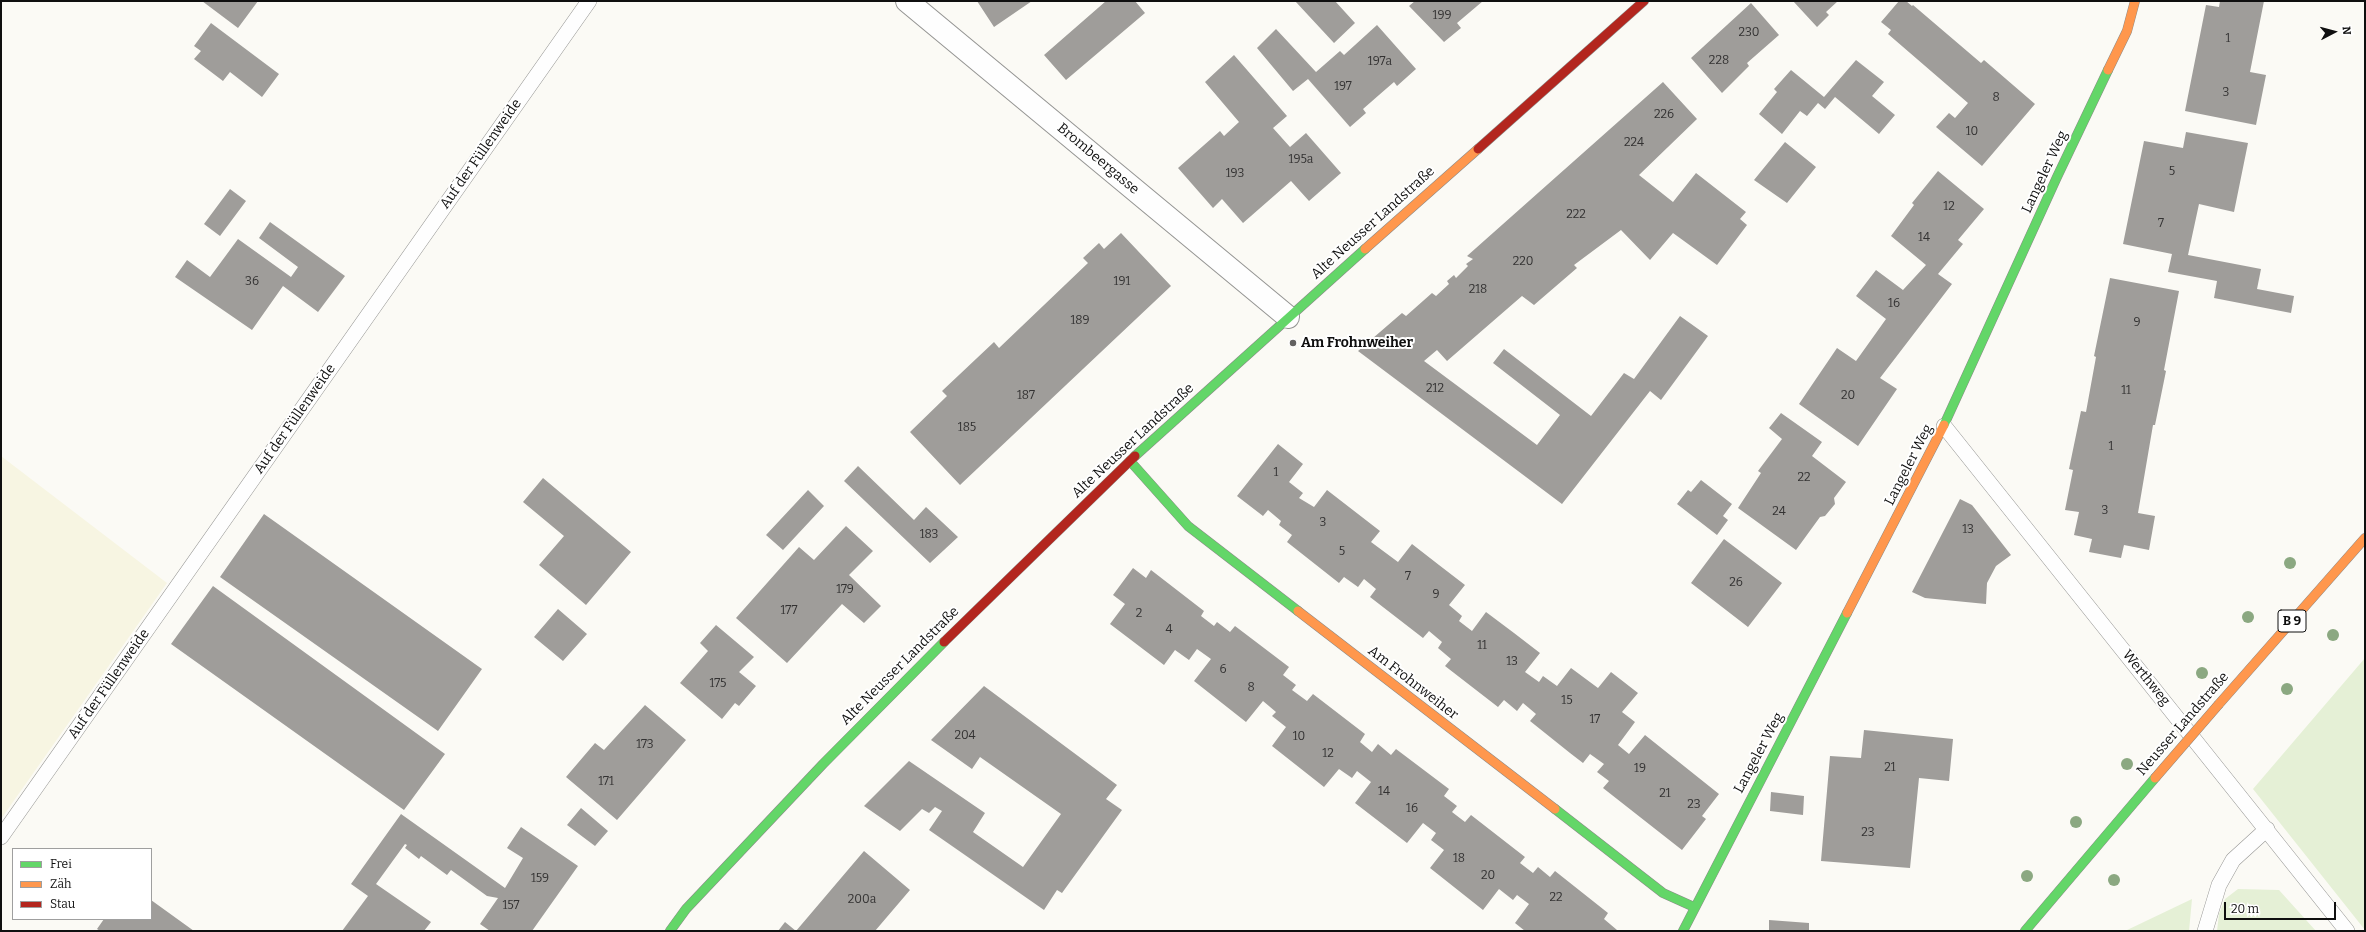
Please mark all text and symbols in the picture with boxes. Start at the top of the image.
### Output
house number: 199 [1433,9,1451,23]
north arrow [2314,12,2354,52]
house number: 230 [1738,26,1760,40]
text: N [2340,26,2353,36]
house number: 1 [2226,32,2230,46]
house number: 228 [1709,54,1729,68]
house number: 197a [1368,55,1392,69]
house number: 197 [1334,80,1352,94]
house number: 3 [2223,86,2229,100]
house number: 8 [1992,91,2000,105]
street label: Auf der Füllenweide [437,96,525,212]
house number: 226 [1654,108,1674,122]
street label: Brombeergasse [1054,120,1142,198]
house number: 10 [1966,125,1978,139]
street label: Langeler Weg [2019,128,2071,216]
house number: 224 [1624,136,1644,150]
house number: 195a [1289,153,1313,167]
street label: Alte Neusser Landstraße [1308,163,1438,283]
house number: 5 [2169,165,2175,179]
house number: 193 [1226,167,1244,181]
house number: 12 [1943,200,1955,214]
house number: 222 [1566,208,1586,222]
house number: 7 [2158,217,2164,231]
house number: 14 [1918,231,1930,245]
house number: 220 [1513,255,1533,269]
house number: 36 [245,275,259,289]
house number: 191 [1114,275,1130,289]
house number: 218 [1469,283,1487,297]
house number: 16 [1888,297,1900,311]
house number: 189 [1070,314,1090,328]
house number: 9 [2133,316,2141,330]
place label: Am Frohnweiher [1301,335,1413,351]
marker: Am Frohnweiher [1288,338,1298,348]
street label: Auf der Füllenweide [251,361,339,477]
street label: Alte Neusser Landstraße [1069,380,1197,502]
house number: 212 [1426,382,1444,396]
house number: 11 [2121,384,2131,398]
house number: 187 [1017,389,1035,403]
house number: 20 [1841,389,1855,403]
house number: 185 [958,421,976,435]
street label: Langeler Weg [1881,422,1937,508]
house number: 1 [2109,440,2113,454]
house number: 1 [1274,466,1278,480]
house number: 22 [1797,471,1811,485]
house number: 3 [2102,504,2108,518]
house number: 24 [1772,505,1786,519]
house number: 3 [1320,516,1326,530]
house number: 13 [1962,523,1974,537]
house number: 183 [920,528,938,542]
house number: 5 [1339,545,1345,559]
house number: 7 [1405,570,1411,584]
house number: 26 [1729,576,1743,590]
house number: 179 [836,583,854,597]
house number: 9 [1432,588,1440,602]
street label: Alte Neusser Landstraße [837,603,963,729]
house number: 177 [781,604,797,618]
house number: 2 [1136,607,1142,621]
road number: B 9 [2278,610,2306,632]
house number: 4 [1165,623,1173,637]
street label: Auf der Füllenweide [65,626,153,742]
house number: 11 [1477,639,1487,653]
street label: Am Frohnweiher [1365,643,1461,723]
street label: Werthweg [2118,647,2174,709]
house number: 13 [1506,655,1518,669]
house number: 6 [1219,663,1227,677]
street label: Neusser Landstraße [2134,669,2232,779]
house number: 175 [710,677,726,691]
house number: 8 [1247,681,1255,695]
house number: 15 [1561,694,1573,708]
street label: Langeler Weg [1731,710,1787,796]
house number: 17 [1590,713,1600,727]
house number: 204 [954,729,976,743]
house number: 10 [1293,730,1305,744]
house number: 173 [636,738,654,752]
house number: 12 [1322,747,1334,761]
house number: 21 [1884,761,1896,775]
house number: 19 [1634,762,1646,776]
house number: 171 [598,775,614,789]
house number: 14 [1378,785,1390,799]
house number: 21 [1659,787,1671,801]
house number: 23 [1687,798,1701,812]
house number: 16 [1406,802,1418,816]
house number: 23 [1861,826,1875,840]
legend [12,848,152,920]
house number: 18 [1453,852,1465,866]
text: Frei [50,857,72,871]
house number: 20 [1481,869,1495,883]
house number: 159 [531,872,549,886]
text: Zäh [50,877,71,891]
house number: 22 [1549,891,1563,905]
house number: 200a [848,893,876,907]
scale bar [2226,894,2338,920]
text: Stau [50,897,75,911]
house number: 157 [502,899,520,913]
text: 20 m [2231,902,2259,916]

